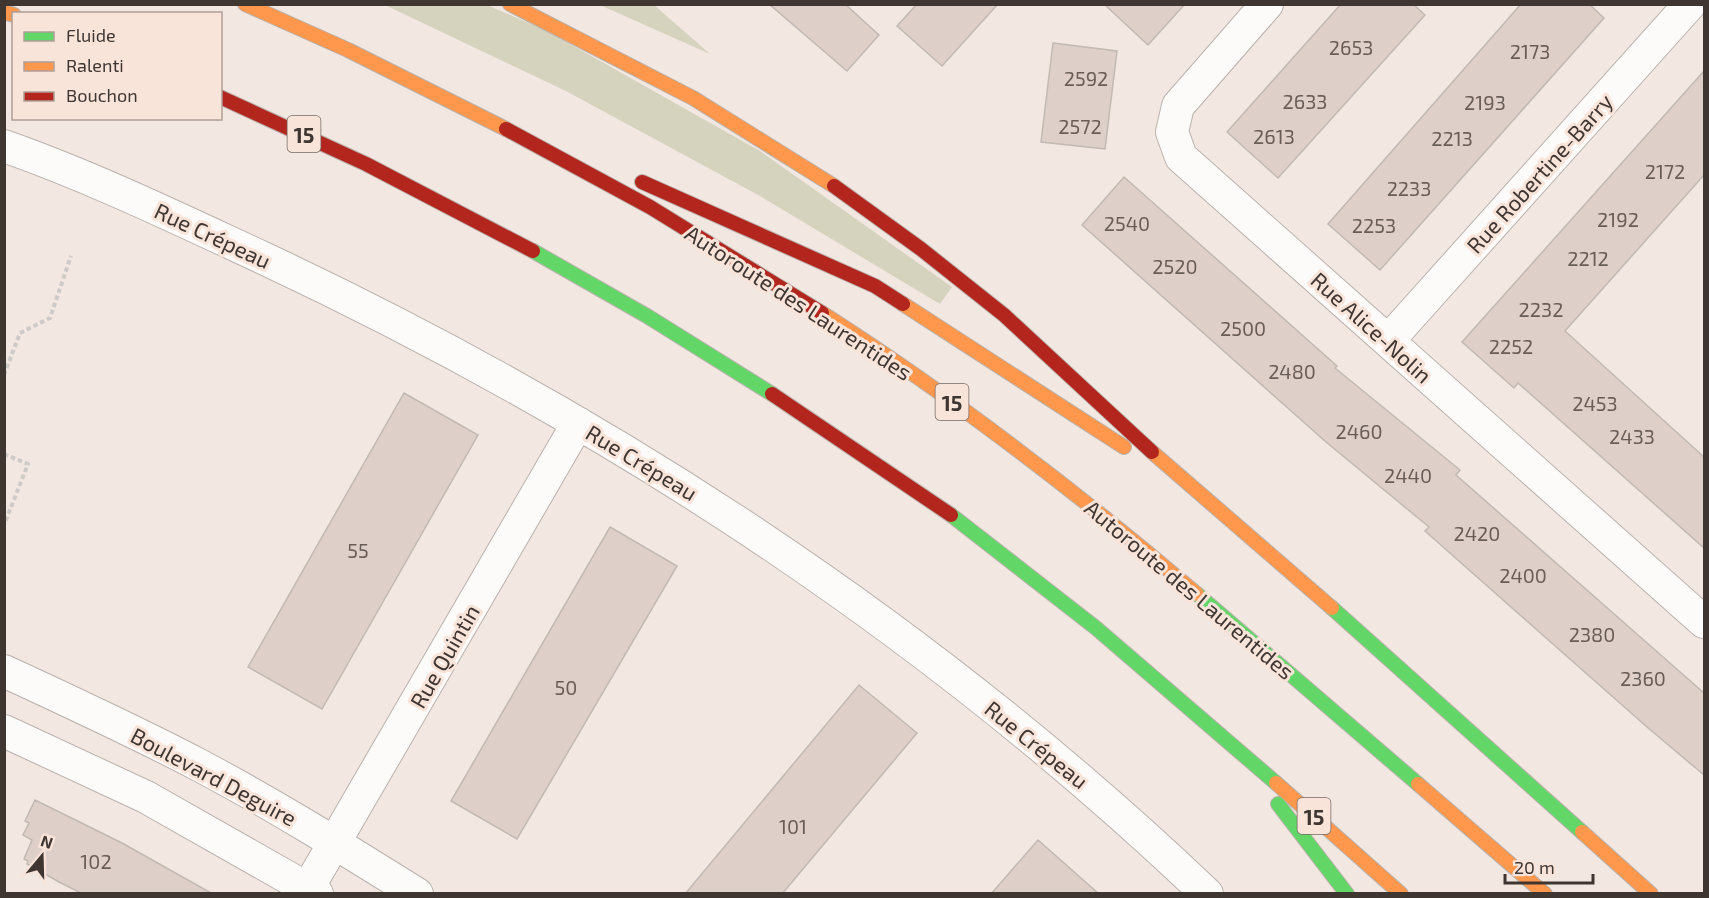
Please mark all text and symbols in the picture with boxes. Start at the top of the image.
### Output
legend [12,12,222,120]
text: Fluide [66,24,116,46]
house number: 2653 [1329,35,1373,59]
house number: 2173 [1510,39,1550,63]
text: Ralenti [66,54,124,76]
house number: 2592 [1064,66,1108,90]
text: Bouchon [66,84,138,106]
street label: Rue Robertine-Barry [1461,88,1618,258]
house number: 2633 [1283,89,1327,113]
house number: 2193 [1464,90,1506,114]
house number: 2572 [1058,114,1102,138]
road number: 15 [288,116,320,152]
house number: 2613 [1253,124,1295,148]
house number: 2213 [1431,126,1473,150]
house number: 2172 [1645,159,1685,183]
house number: 2233 [1387,176,1431,200]
street label: Rue Crépeau [151,197,275,273]
house number: 2192 [1597,207,1639,231]
house number: 2540 [1104,211,1150,235]
house number: 2253 [1352,213,1396,237]
street label: Autoroute des Laurentides [681,219,917,385]
house number: 2212 [1567,246,1609,270]
house number: 2520 [1152,254,1198,278]
street label: Rue Alice-Nolin [1306,266,1438,388]
house number: 2232 [1519,297,1563,321]
house number: 2500 [1220,316,1266,340]
house number: 2252 [1489,334,1533,358]
house number: 2480 [1268,359,1316,383]
road number: 15 [936,384,968,420]
house number: 2453 [1572,391,1618,415]
street label: Rue Crépeau [582,419,702,505]
house number: 2460 [1335,419,1383,443]
house number: 2433 [1609,424,1655,448]
house number: 2440 [1384,463,1432,487]
street label: Autoroute des Laurentides [1080,494,1300,684]
house number: 2420 [1454,521,1500,545]
house number: 55 [347,538,369,562]
house number: 2400 [1499,563,1547,587]
street label: Rue Quintin [404,600,485,713]
house number: 2380 [1569,622,1615,646]
house number: 2360 [1620,666,1666,690]
house number: 50 [555,675,577,699]
street label: Rue Crépeau [980,695,1094,793]
street label: Boulevard Deguire [127,721,301,831]
road number: 15 [1298,798,1330,834]
house number: 101 [779,814,807,838]
north arrow [12,826,72,886]
text: N [38,830,56,852]
scale bar [1505,847,1594,885]
house number: 102 [80,849,112,873]
text: 20 m [1514,856,1555,878]

